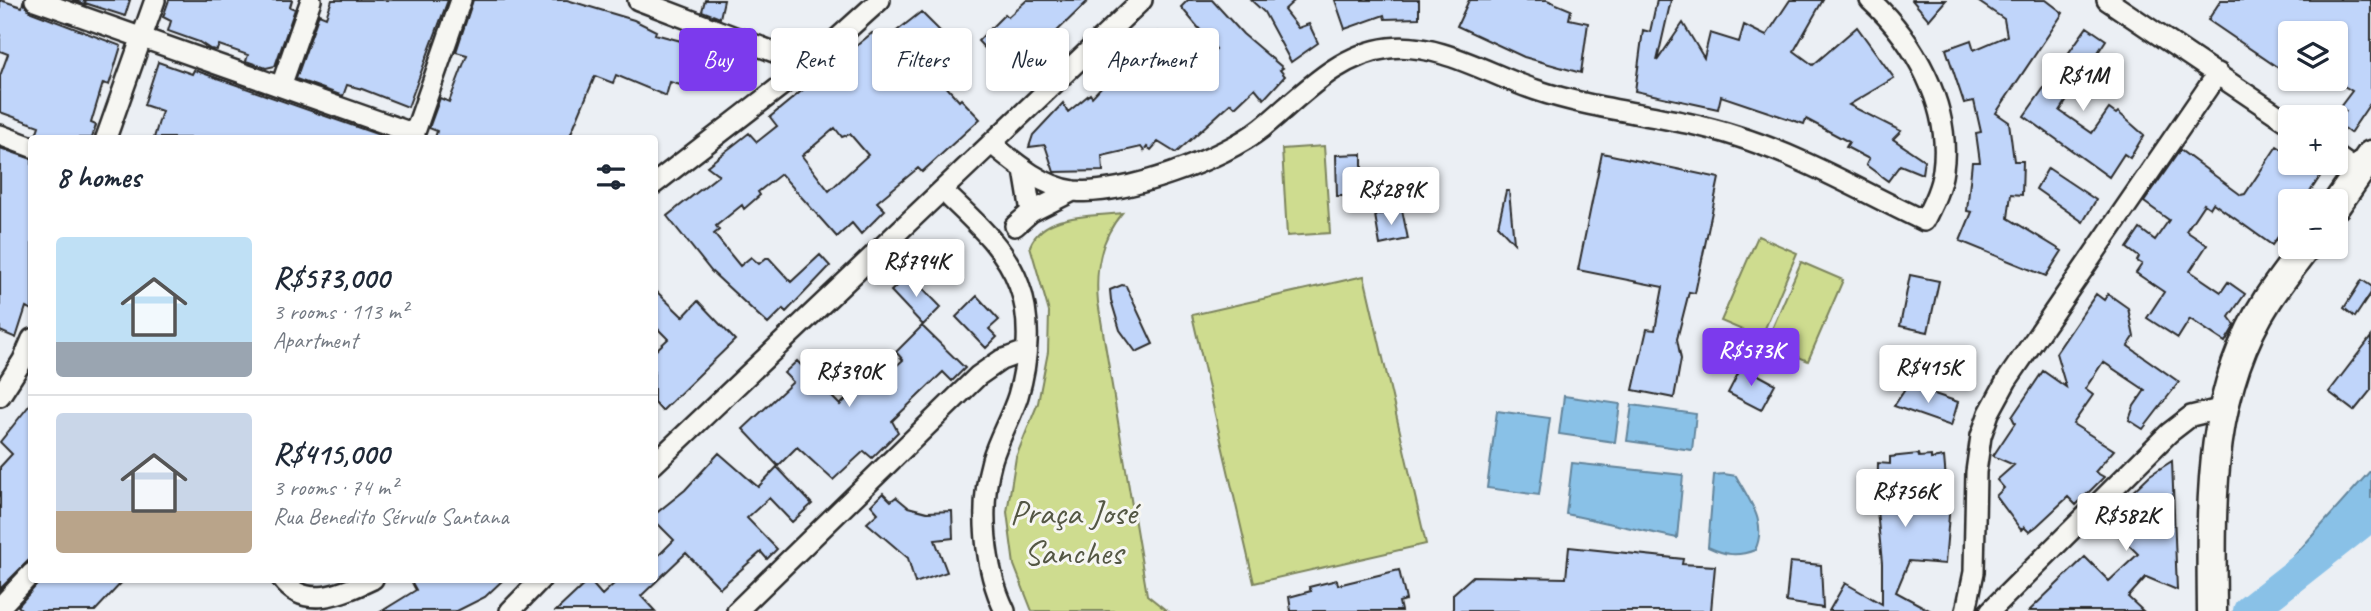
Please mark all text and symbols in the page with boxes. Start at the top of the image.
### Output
map controls [2278,21,2348,259]
button: layers [2278,21,2348,91]
chip: Buy [679,28,757,91]
chip: Rent [771,28,858,91]
chip: Filters [872,28,972,91]
chip: New [986,28,1069,91]
chip: Apartment [1083,28,1219,91]
pin: R$1M [2042,54,2124,113]
text: R$1M [2058,61,2108,90]
button: + [2278,105,2348,175]
text: 8 homes [56,158,141,196]
icon: filters [592,158,630,196]
pin: R$289K [1334,168,1448,227]
text: R$289K [1358,175,1424,204]
button: − [2278,189,2348,259]
pin: R$794K [859,240,973,299]
text: R$794K [883,247,949,276]
text: R$573,000 [273,259,389,297]
icon: home [112,265,196,349]
text: 3 rooms · 113 m² [273,297,408,326]
text: Apartment [273,326,358,355]
pin: R$573K [1694,328,1808,388]
text: R$573K [1718,336,1784,365]
pin: R$415K [1871,346,1985,405]
pin: R$390K [792,350,906,409]
text: R$415K [1895,353,1961,382]
text: R$390K [816,357,882,386]
text: R$415,000 [273,435,389,473]
icon: home [112,441,196,525]
pin: R$756K [1848,470,1962,529]
text: 3 rooms · 74 m² [273,473,397,502]
text: R$756K [1872,477,1938,506]
park label: Praça José Sanches [1010,490,1142,575]
pin: R$582K [2069,494,2183,553]
text: R$582K [2093,501,2159,530]
text: Rua Benedito Sérvulo Santana [273,502,509,531]

